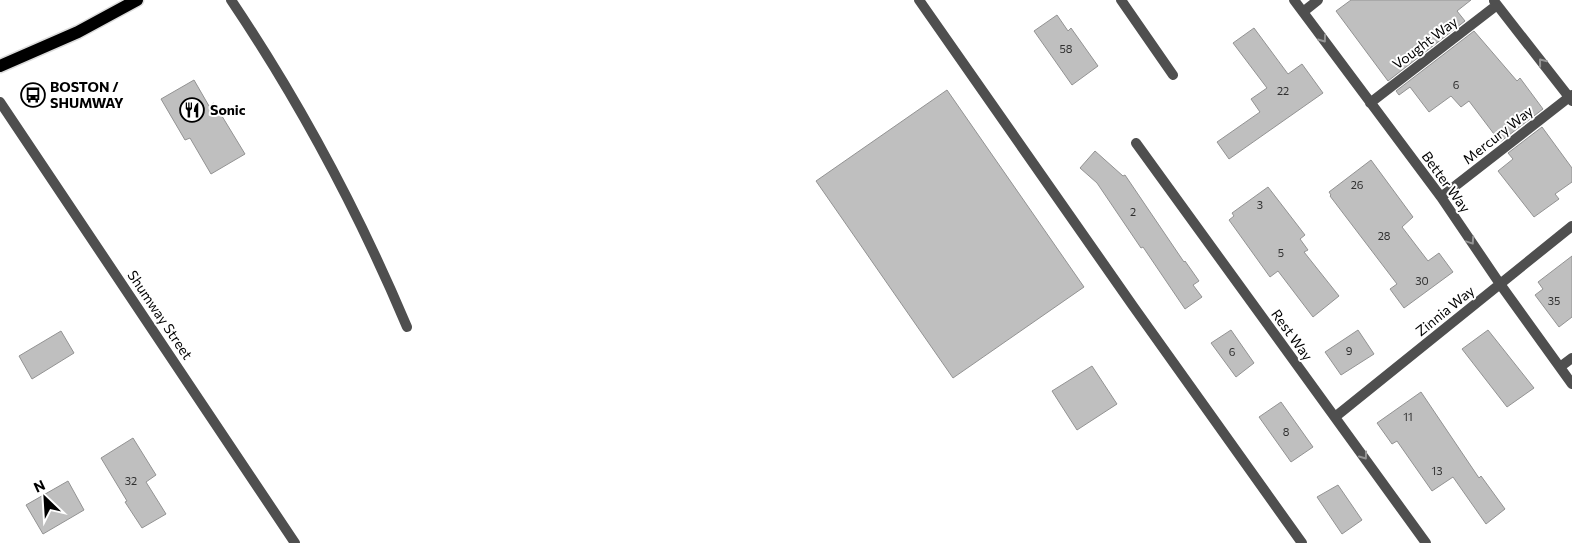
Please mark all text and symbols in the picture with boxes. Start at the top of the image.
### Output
street label: Vought Way [1389,13,1460,72]
one-way arrow [1317,34,1326,43]
house number: 58 [1060,42,1073,55]
one-way arrow [1538,59,1547,68]
place label: BOSTON / SHUMWAY [50,78,124,111]
house number: 6 [1453,78,1460,91]
bus stop icon: BOSTON / SHUMWAY [20,82,46,108]
house number: 22 [1277,84,1289,97]
restaurant icon: Sonic [179,97,205,123]
place label: Sonic [210,101,246,118]
street label: Mercury Way [1459,102,1536,167]
street label: Better Way [1419,148,1474,216]
house number: 26 [1351,178,1364,191]
house number: 3 [1257,198,1263,211]
house number: 2 [1130,205,1136,218]
house number: 28 [1378,229,1391,242]
one-way arrow [1465,235,1474,245]
house number: 5 [1278,246,1284,259]
street label: Shumway Street [124,267,197,363]
house number: 30 [1415,274,1429,287]
street label: Zinnia Way [1412,282,1477,339]
house number: 35 [1548,294,1560,307]
street label: Rest Way [1268,306,1317,364]
house number: 9 [1346,344,1353,357]
house number: 6 [1229,345,1236,358]
house number: 11 [1403,410,1413,423]
house number: 8 [1283,425,1290,438]
one-way arrow [1358,450,1366,459]
house number: 13 [1432,464,1442,477]
north arrow [20,473,70,523]
house number: 32 [125,474,137,487]
text: N [31,476,48,496]

